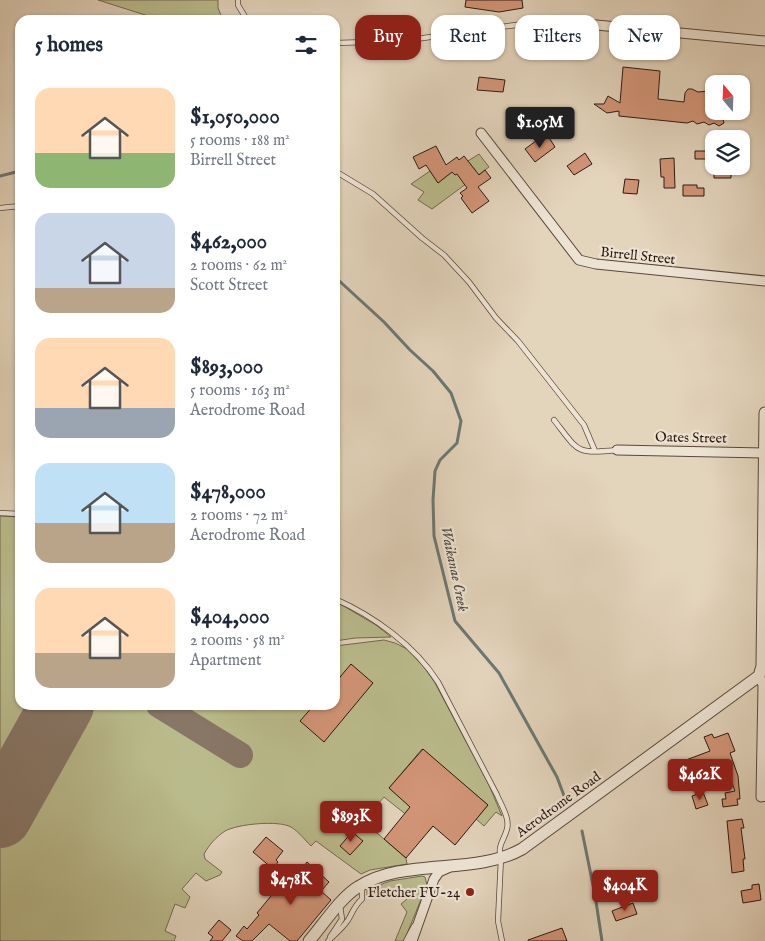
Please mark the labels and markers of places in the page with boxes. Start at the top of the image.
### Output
pin: $1.05M [499,106,581,149]
pin: $462K [665,758,735,801]
pin: $893K [316,800,386,843]
pin: $478K [256,864,326,906]
pin: $404K [590,870,660,912]
place label: Fletcher FU-24 [367,884,460,902]
marker: Fletcher FU-24 [464,886,476,898]

